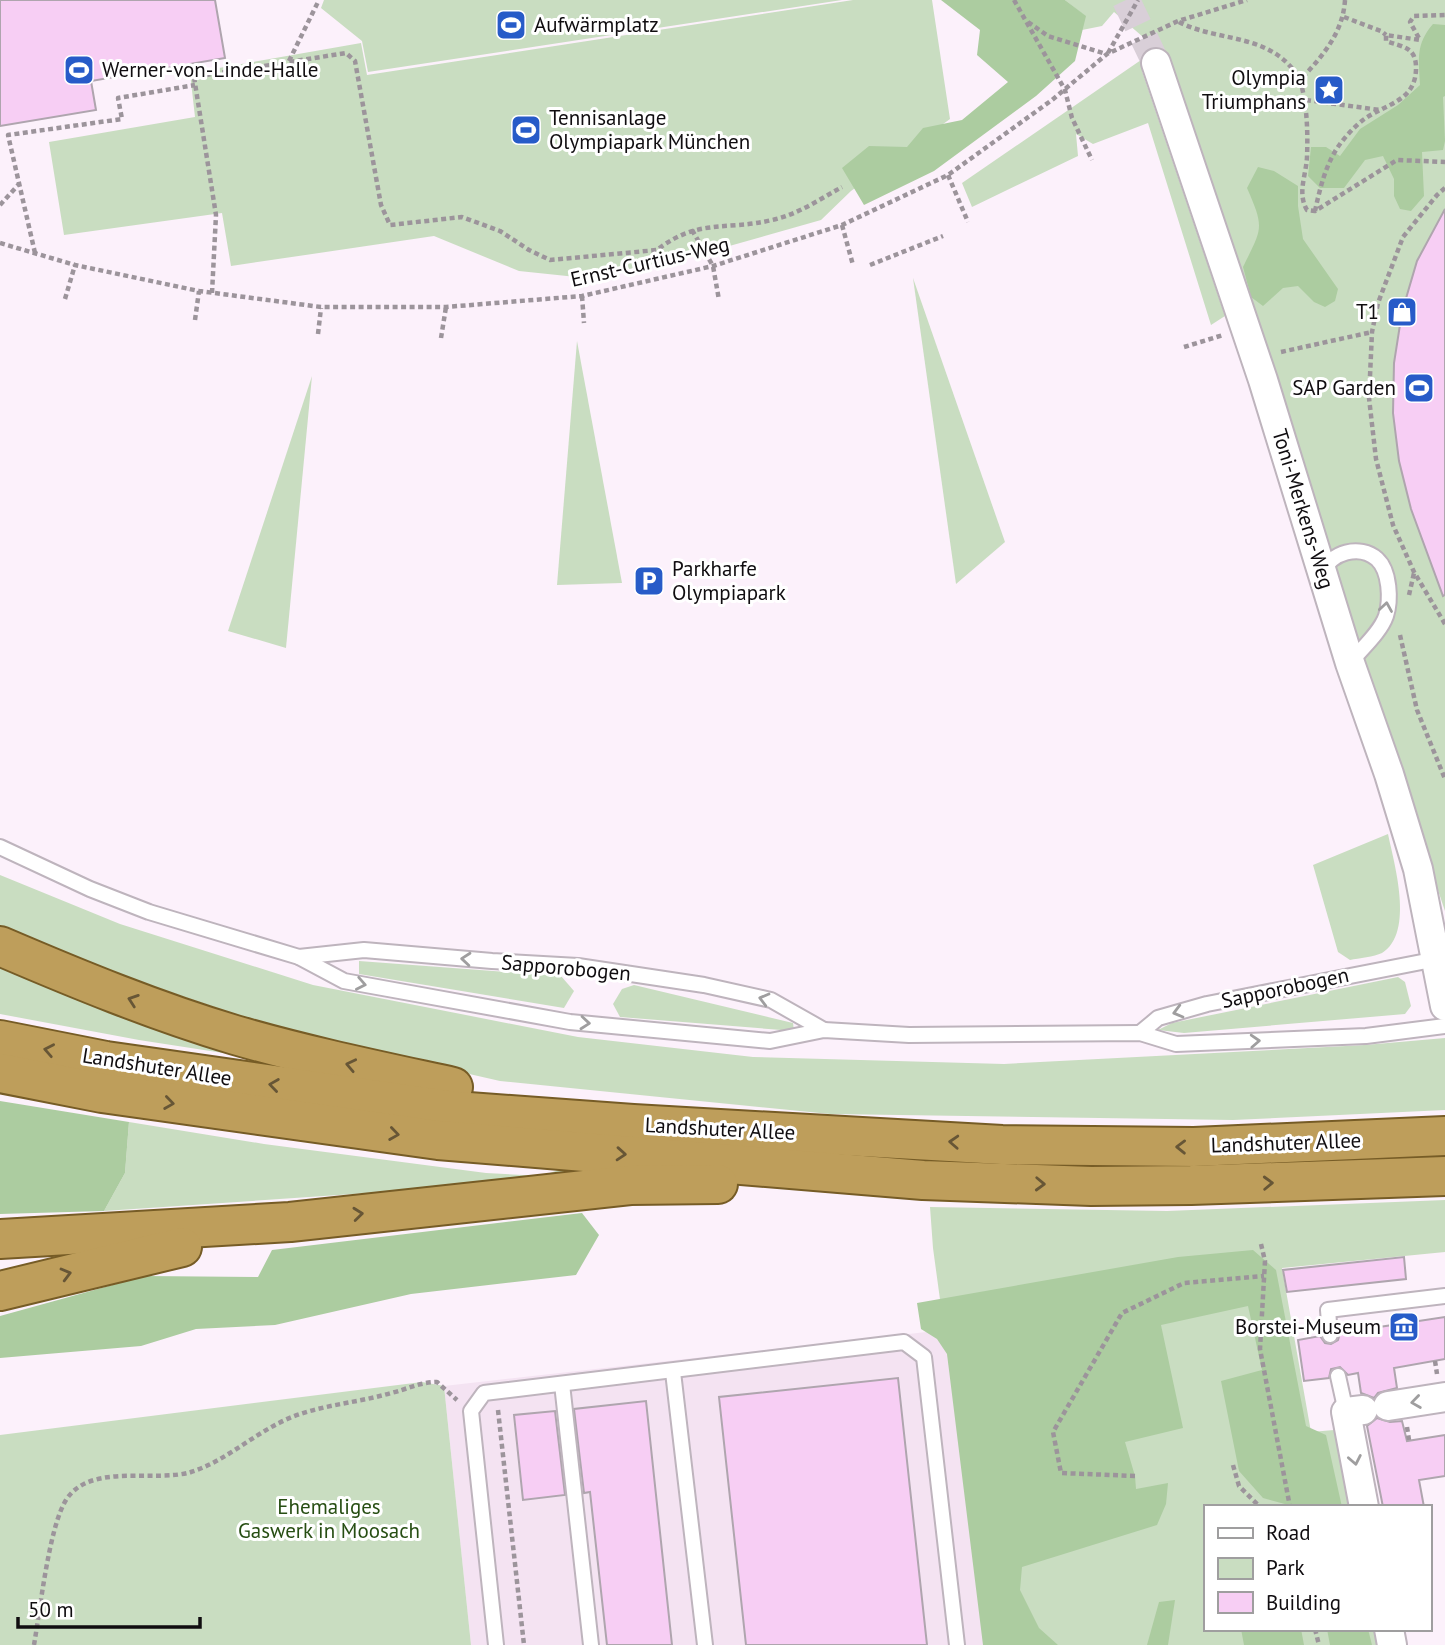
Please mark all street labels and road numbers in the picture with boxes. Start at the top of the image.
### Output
street label: Ernst-Curtius-Weg [568,230,732,293]
street label: Toni-Merkens-Weg [1266,426,1341,592]
street label: Sapporobogen [500,948,632,987]
street label: Sapporobogen [1219,961,1351,1014]
street label: Landshuter Allee [81,1041,234,1092]
street label: Landshuter Allee [644,1111,796,1146]
street label: Landshuter Allee [1210,1126,1362,1159]

